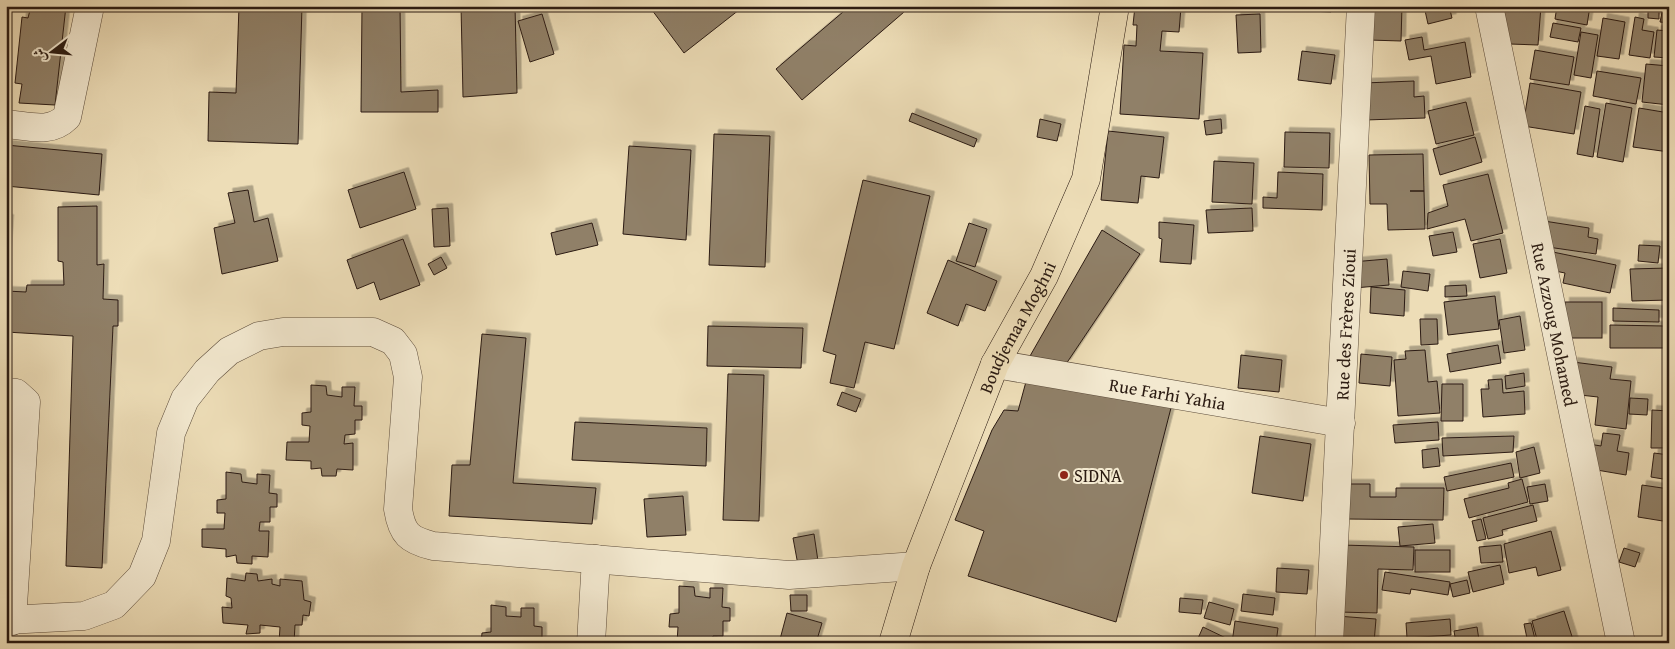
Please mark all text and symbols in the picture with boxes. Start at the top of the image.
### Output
north arrow [28,28,78,78]
text: ش [28,46,51,65]
street label: Rue Azzoug Mohamed [1525,240,1585,409]
street label: Rue des Frères Zioui [1328,248,1362,401]
street label: Boudjemaa Moghni [971,257,1062,397]
street label: Rue Farhi Yahia [1107,370,1228,417]
place label: SIDNA [1074,462,1122,489]
marker: SIDNA [1058,469,1070,481]

